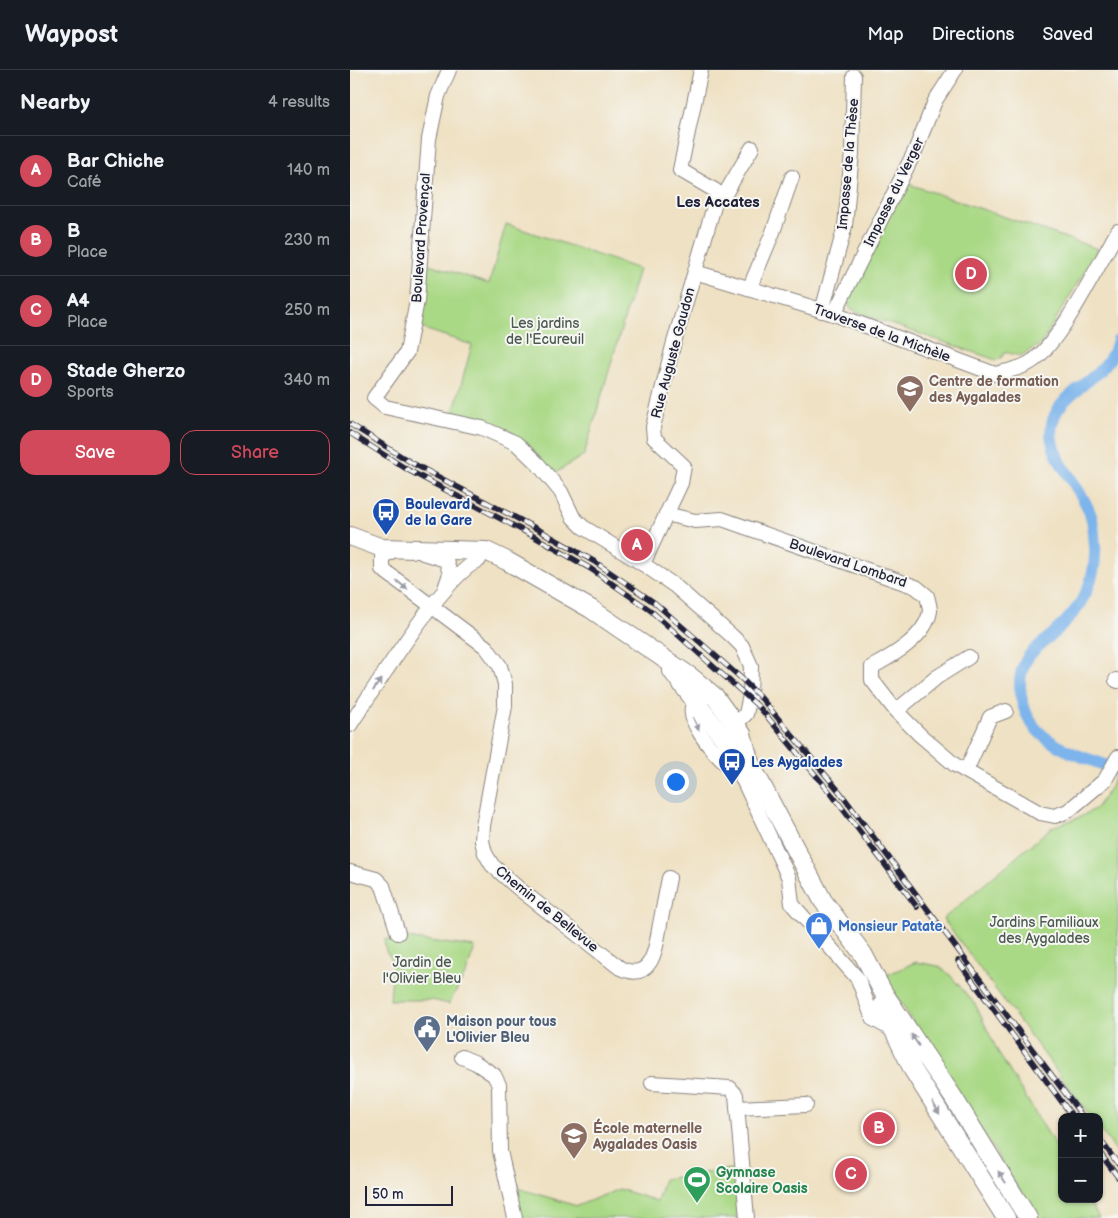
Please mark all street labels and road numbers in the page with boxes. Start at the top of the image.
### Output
street label: Impasse de la Thèse [834,98,862,230]
street label: Impasse du Verger [860,134,928,249]
street label: Boulevard Provençal [408,172,434,304]
street label: Rue Auguste Gaudon [647,286,699,420]
street label: Traverse de la Michèle [811,300,953,366]
street label: Boulevard Lombard [787,535,909,591]
street label: Chemin de Bellevue [492,862,602,956]

